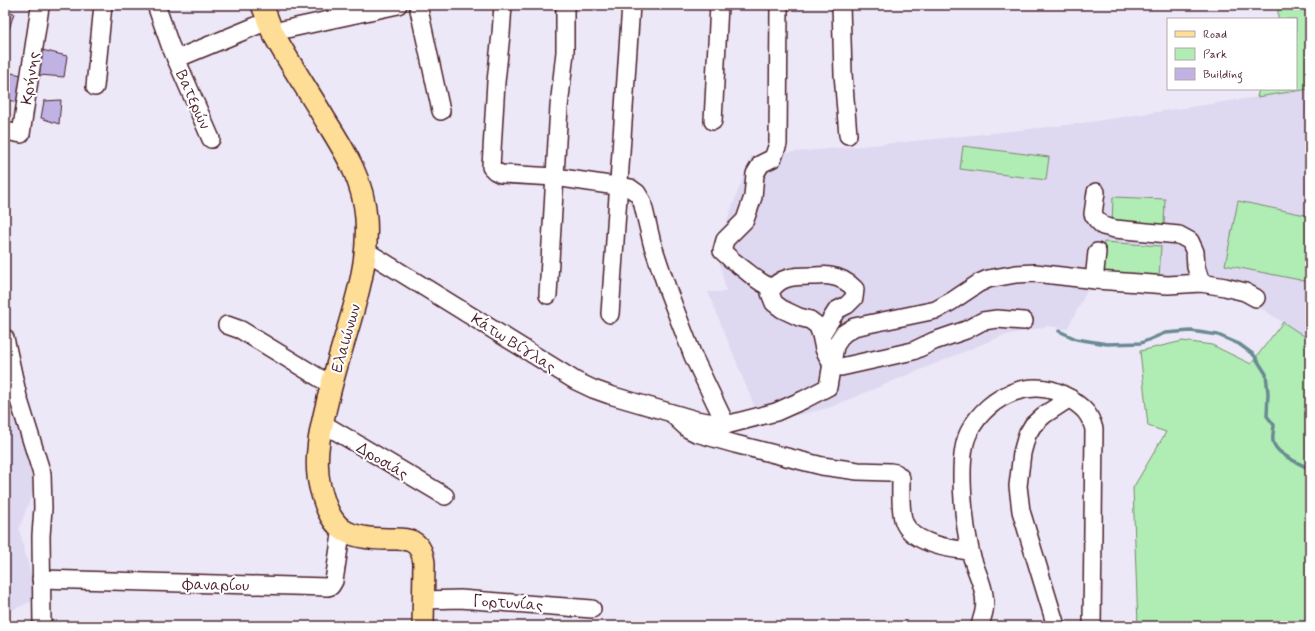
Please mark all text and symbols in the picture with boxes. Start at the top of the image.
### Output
legend [1167,18,1297,90]
text: Road [1203,27,1227,43]
text: Park [1203,47,1227,63]
street label: Κρήνης [16,50,45,106]
street label: Βατερών [170,67,215,133]
text: Building [1203,67,1243,84]
street label: Ελαιώνων [327,302,366,375]
street label: Κάτω Βίγλας [467,309,560,378]
street label: Δροσιάς [352,438,412,485]
street label: Φαναρίου [181,574,249,597]
street label: Γορτυνίας [472,591,544,616]

